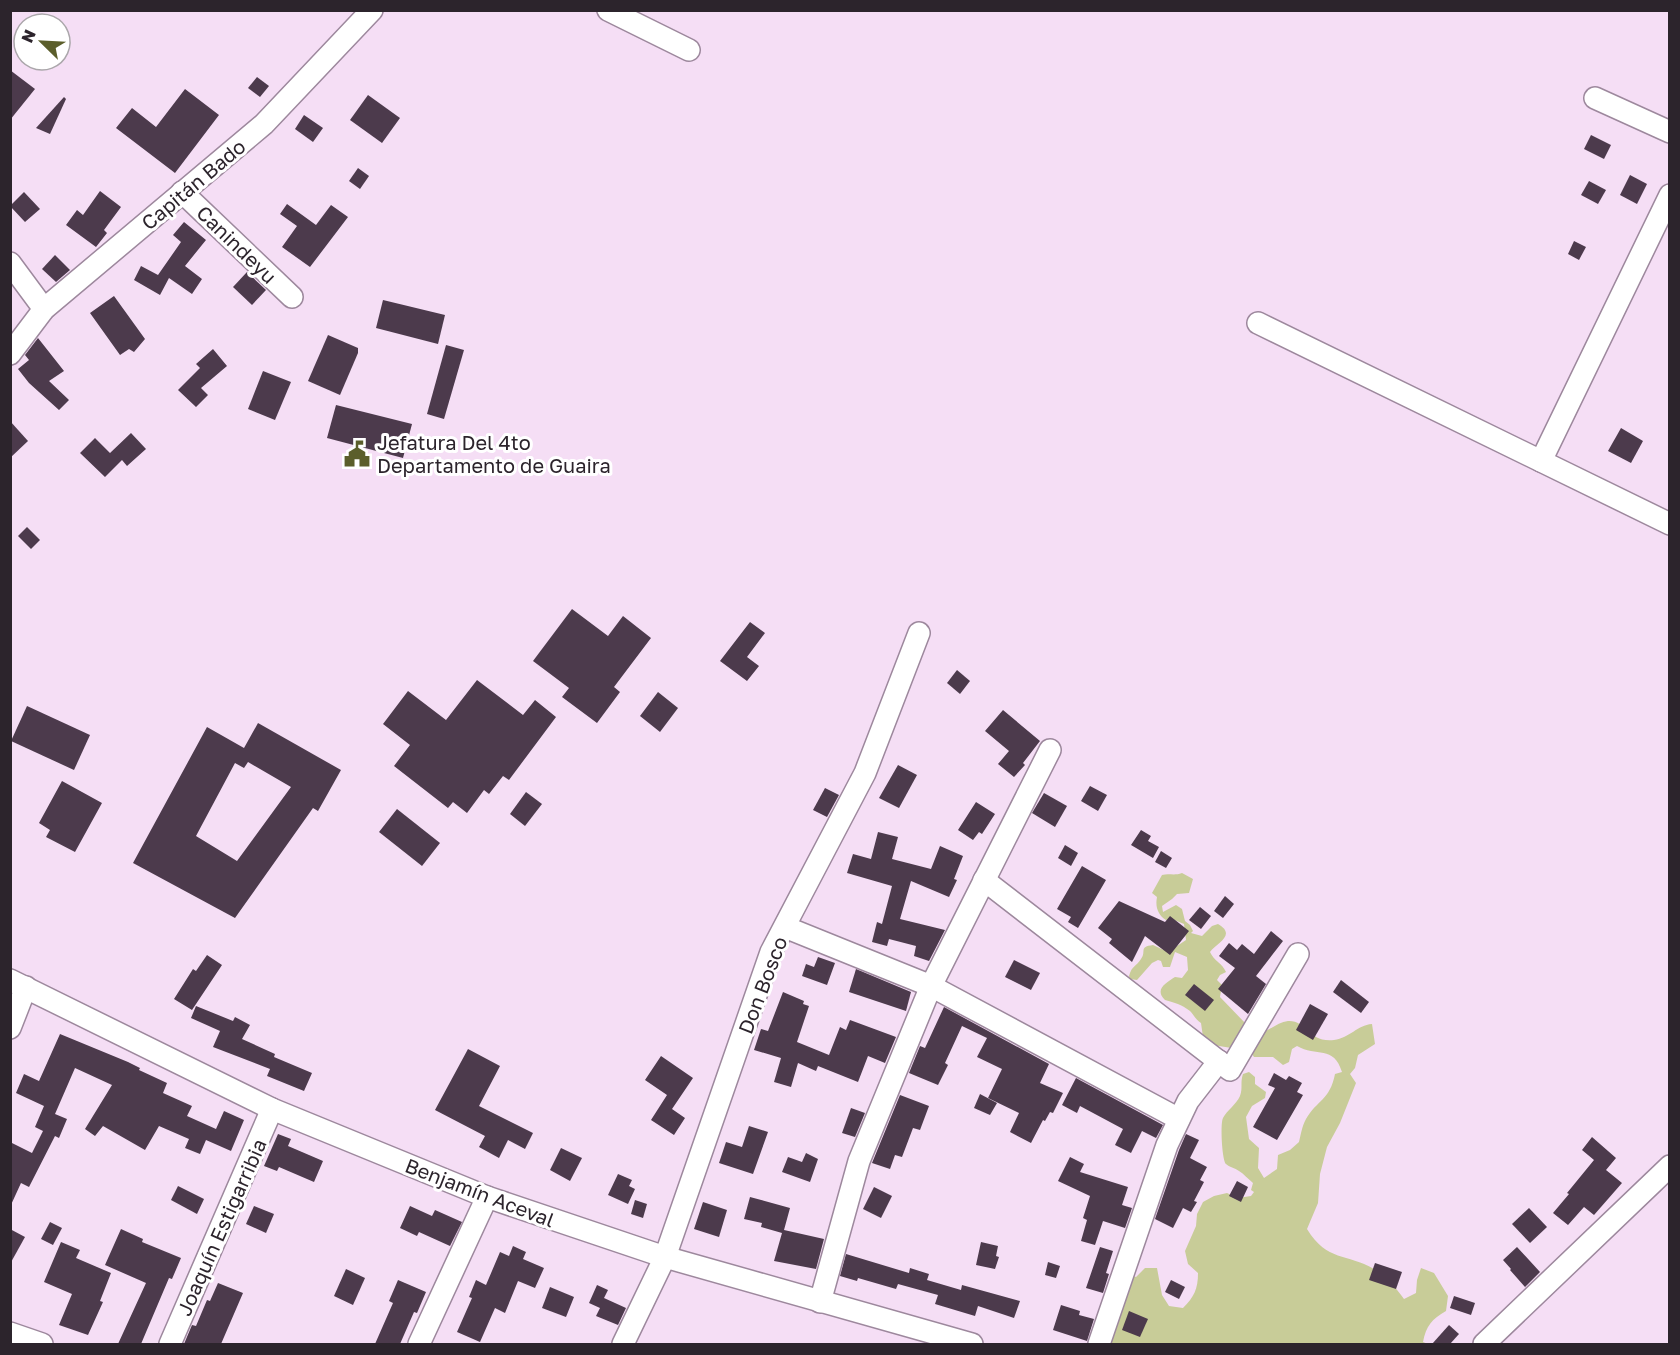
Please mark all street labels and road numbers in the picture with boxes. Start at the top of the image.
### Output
street label: Capitán Bado [136,134,250,234]
street label: Canindeyu [192,200,282,288]
street label: Don Bosco [732,933,792,1037]
street label: Joaquín Estigarribia [171,1135,271,1319]
street label: Benjamín Aceval [402,1152,558,1232]

